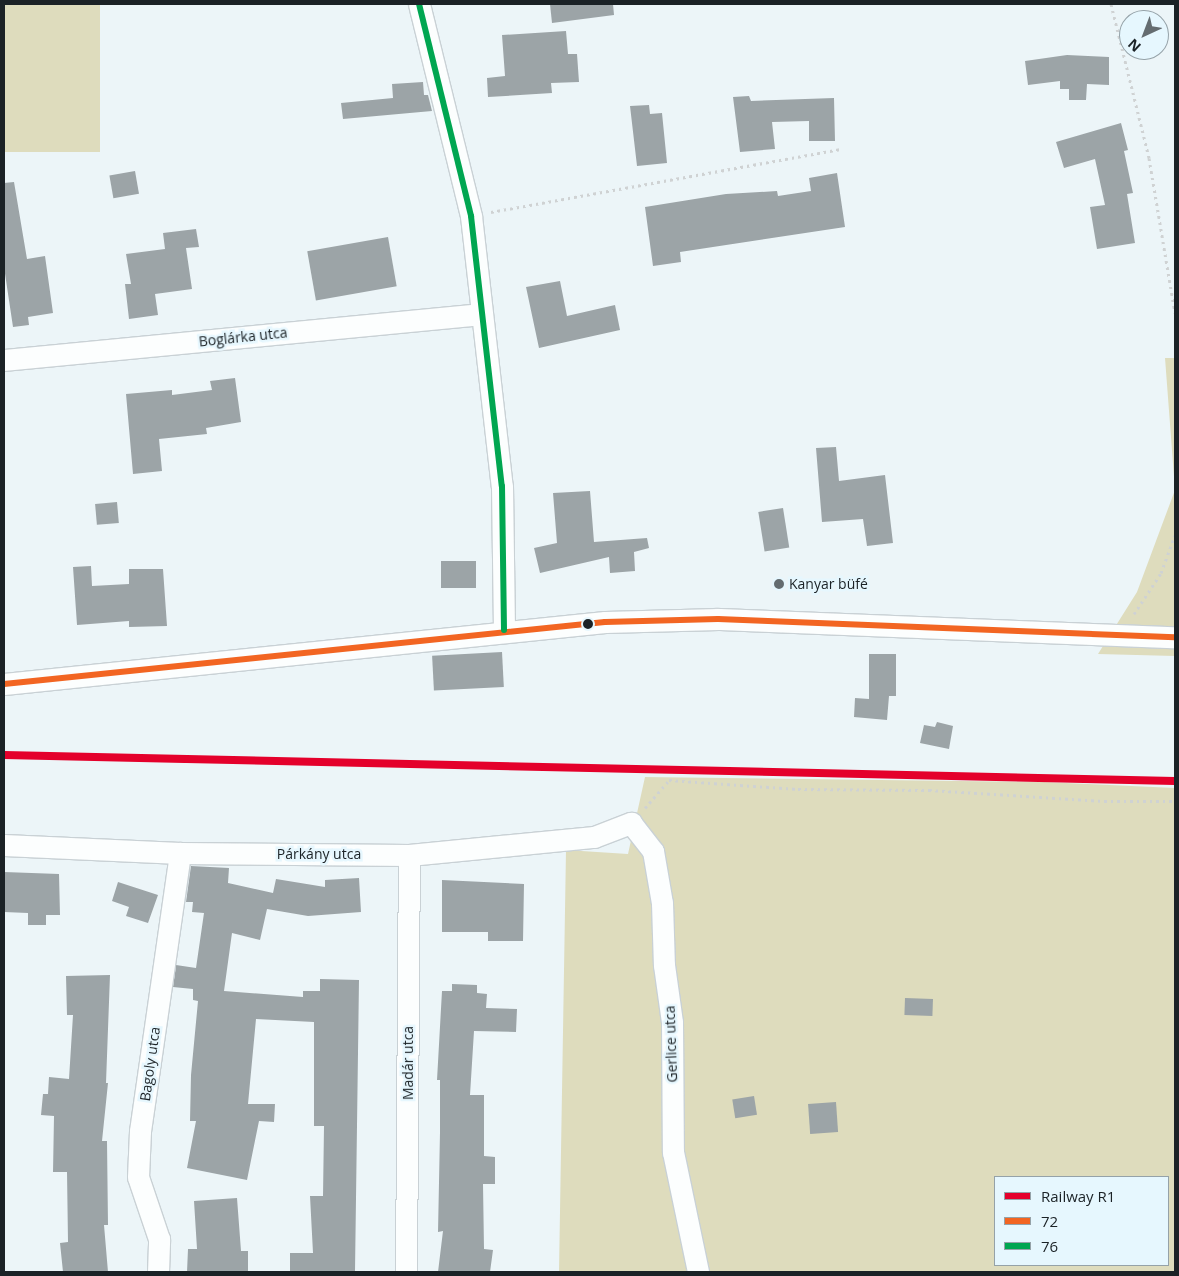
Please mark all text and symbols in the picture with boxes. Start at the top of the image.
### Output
north arrow [1119,10,1169,60]
text: N [1123,35,1145,56]
street label: Boglárka utca [198,324,288,350]
place label: Kanyar büfé [789,576,868,592]
marker: Kanyar büfé [773,578,785,590]
unlabelled marker [583,619,593,629]
street label: Párkány utca [277,846,361,862]
street label: Gerlice utca [661,1005,681,1083]
street label: Bagoly utca [136,1026,164,1102]
street label: Madár utca [400,1026,416,1100]
legend [994,1176,1169,1266]
text: Railway R1 [1041,1186,1115,1206]
text: 72 [1041,1211,1058,1231]
text: 76 [1041,1236,1058,1256]

